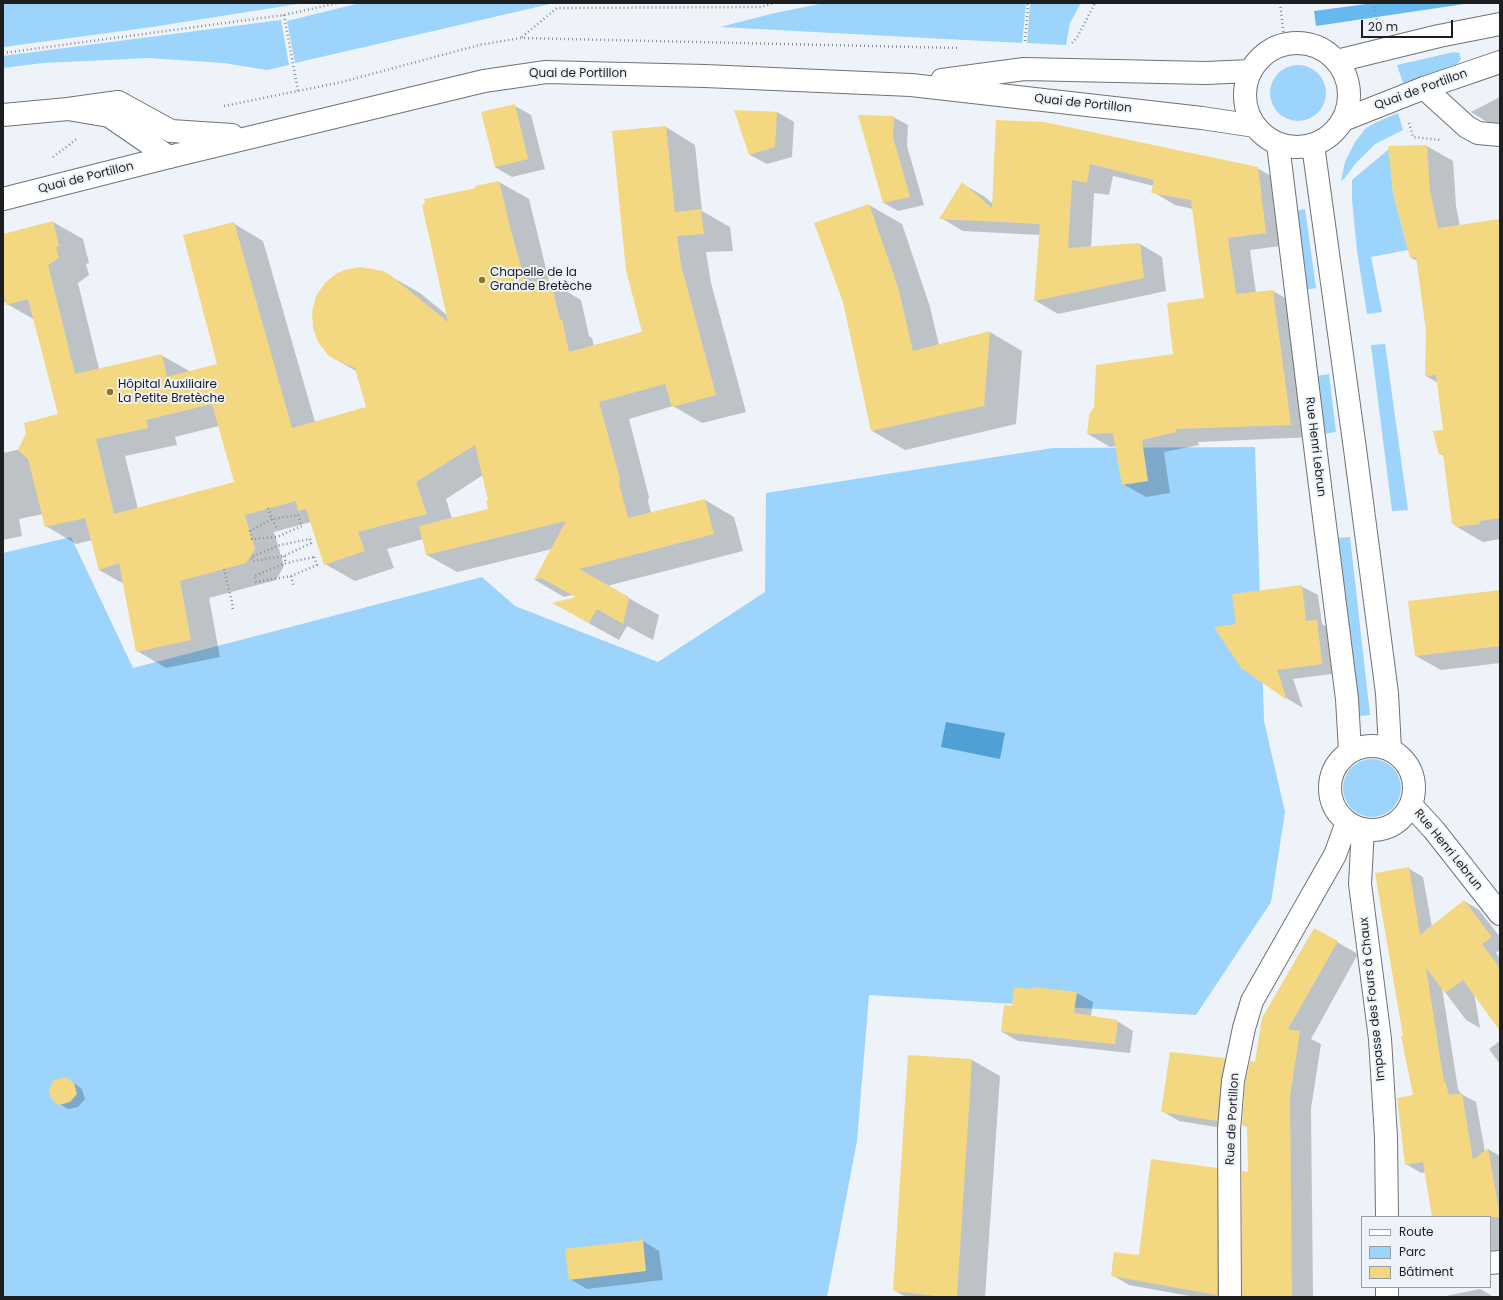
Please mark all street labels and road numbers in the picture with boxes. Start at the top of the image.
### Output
street label: Quai de Portillon [529,67,627,81]
street label: Quai de Portillon [1373,67,1469,113]
street label: Quai de Portillon [1034,92,1132,116]
street label: Quai de Portillon [37,159,135,197]
street label: Rue Henri Lebrun [1302,396,1328,498]
street label: Rue Henri Lebrun [1411,807,1485,893]
street label: Impasse des Fours à Chaux [1357,916,1389,1082]
street label: Rue de Portillon [1223,1073,1243,1165]

